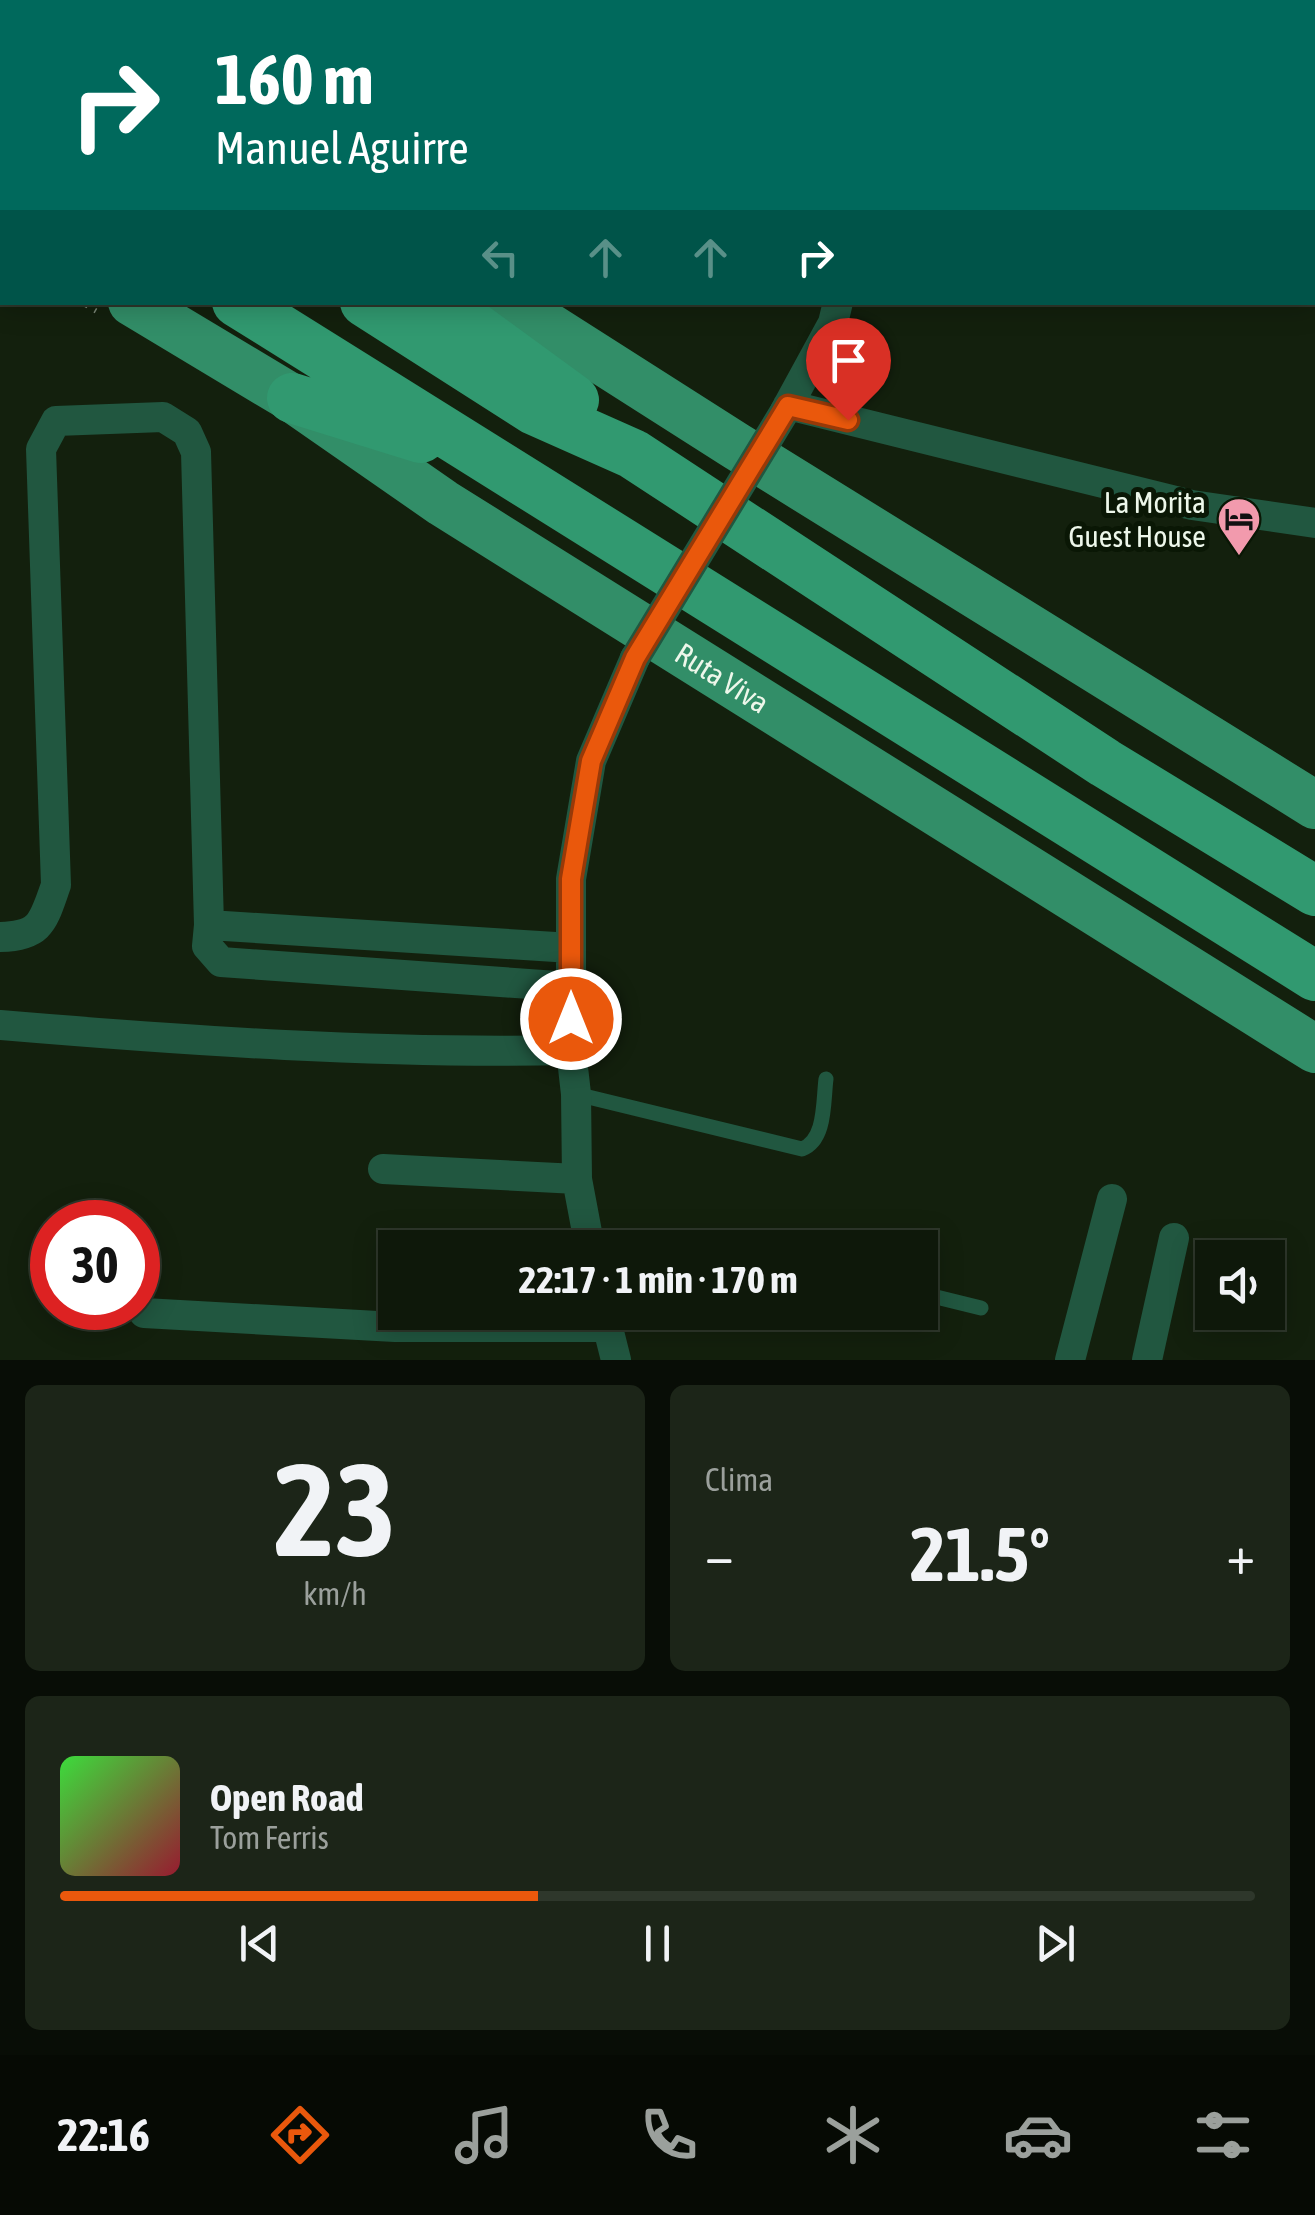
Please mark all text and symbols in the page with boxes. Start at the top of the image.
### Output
text: 160 m [215,39,374,119]
icon: right [50,40,180,170]
text: Manuel Aguirre [215,122,469,174]
icon: left [473,230,528,285]
icon: ahead [578,230,633,285]
icon: ahead [683,230,738,285]
icon: right [788,230,843,285]
pin [806,318,891,421]
icon: arrive [821,333,876,388]
place label: La Morita Guest House [1068,485,1206,553]
hotel icon: La Morita Guest House [1216,496,1262,557]
street label: Ruta Viva [669,636,775,720]
position arrow [519,967,623,1071]
speed limit sign: 30 [30,1200,160,1330]
map controls [1195,1240,1285,1330]
button: sound [1195,1240,1285,1330]
text: 22:17 · 1 min · 170 m [518,1258,798,1301]
text: 23 [274,1435,396,1584]
text: Clima [705,1461,773,1498]
text: 21.5° [910,1511,1050,1597]
text: − [705,1523,734,1586]
text: + [1226,1523,1255,1586]
text: km/h [303,1575,367,1612]
text: Open Road [210,1776,364,1819]
text: Tom Ferris [210,1819,329,1856]
icon: previous [232,1916,287,1971]
icon: pause [630,1916,685,1971]
icon: next [1028,1916,1083,1971]
icon: directions [265,2100,335,2170]
icon: music [449,2100,519,2170]
icon: phone [634,2100,704,2170]
icon: climate [818,2100,888,2170]
icon: car [1003,2100,1073,2170]
icon: filters [1188,2100,1258,2170]
text: 22:16 [57,2109,150,2161]

